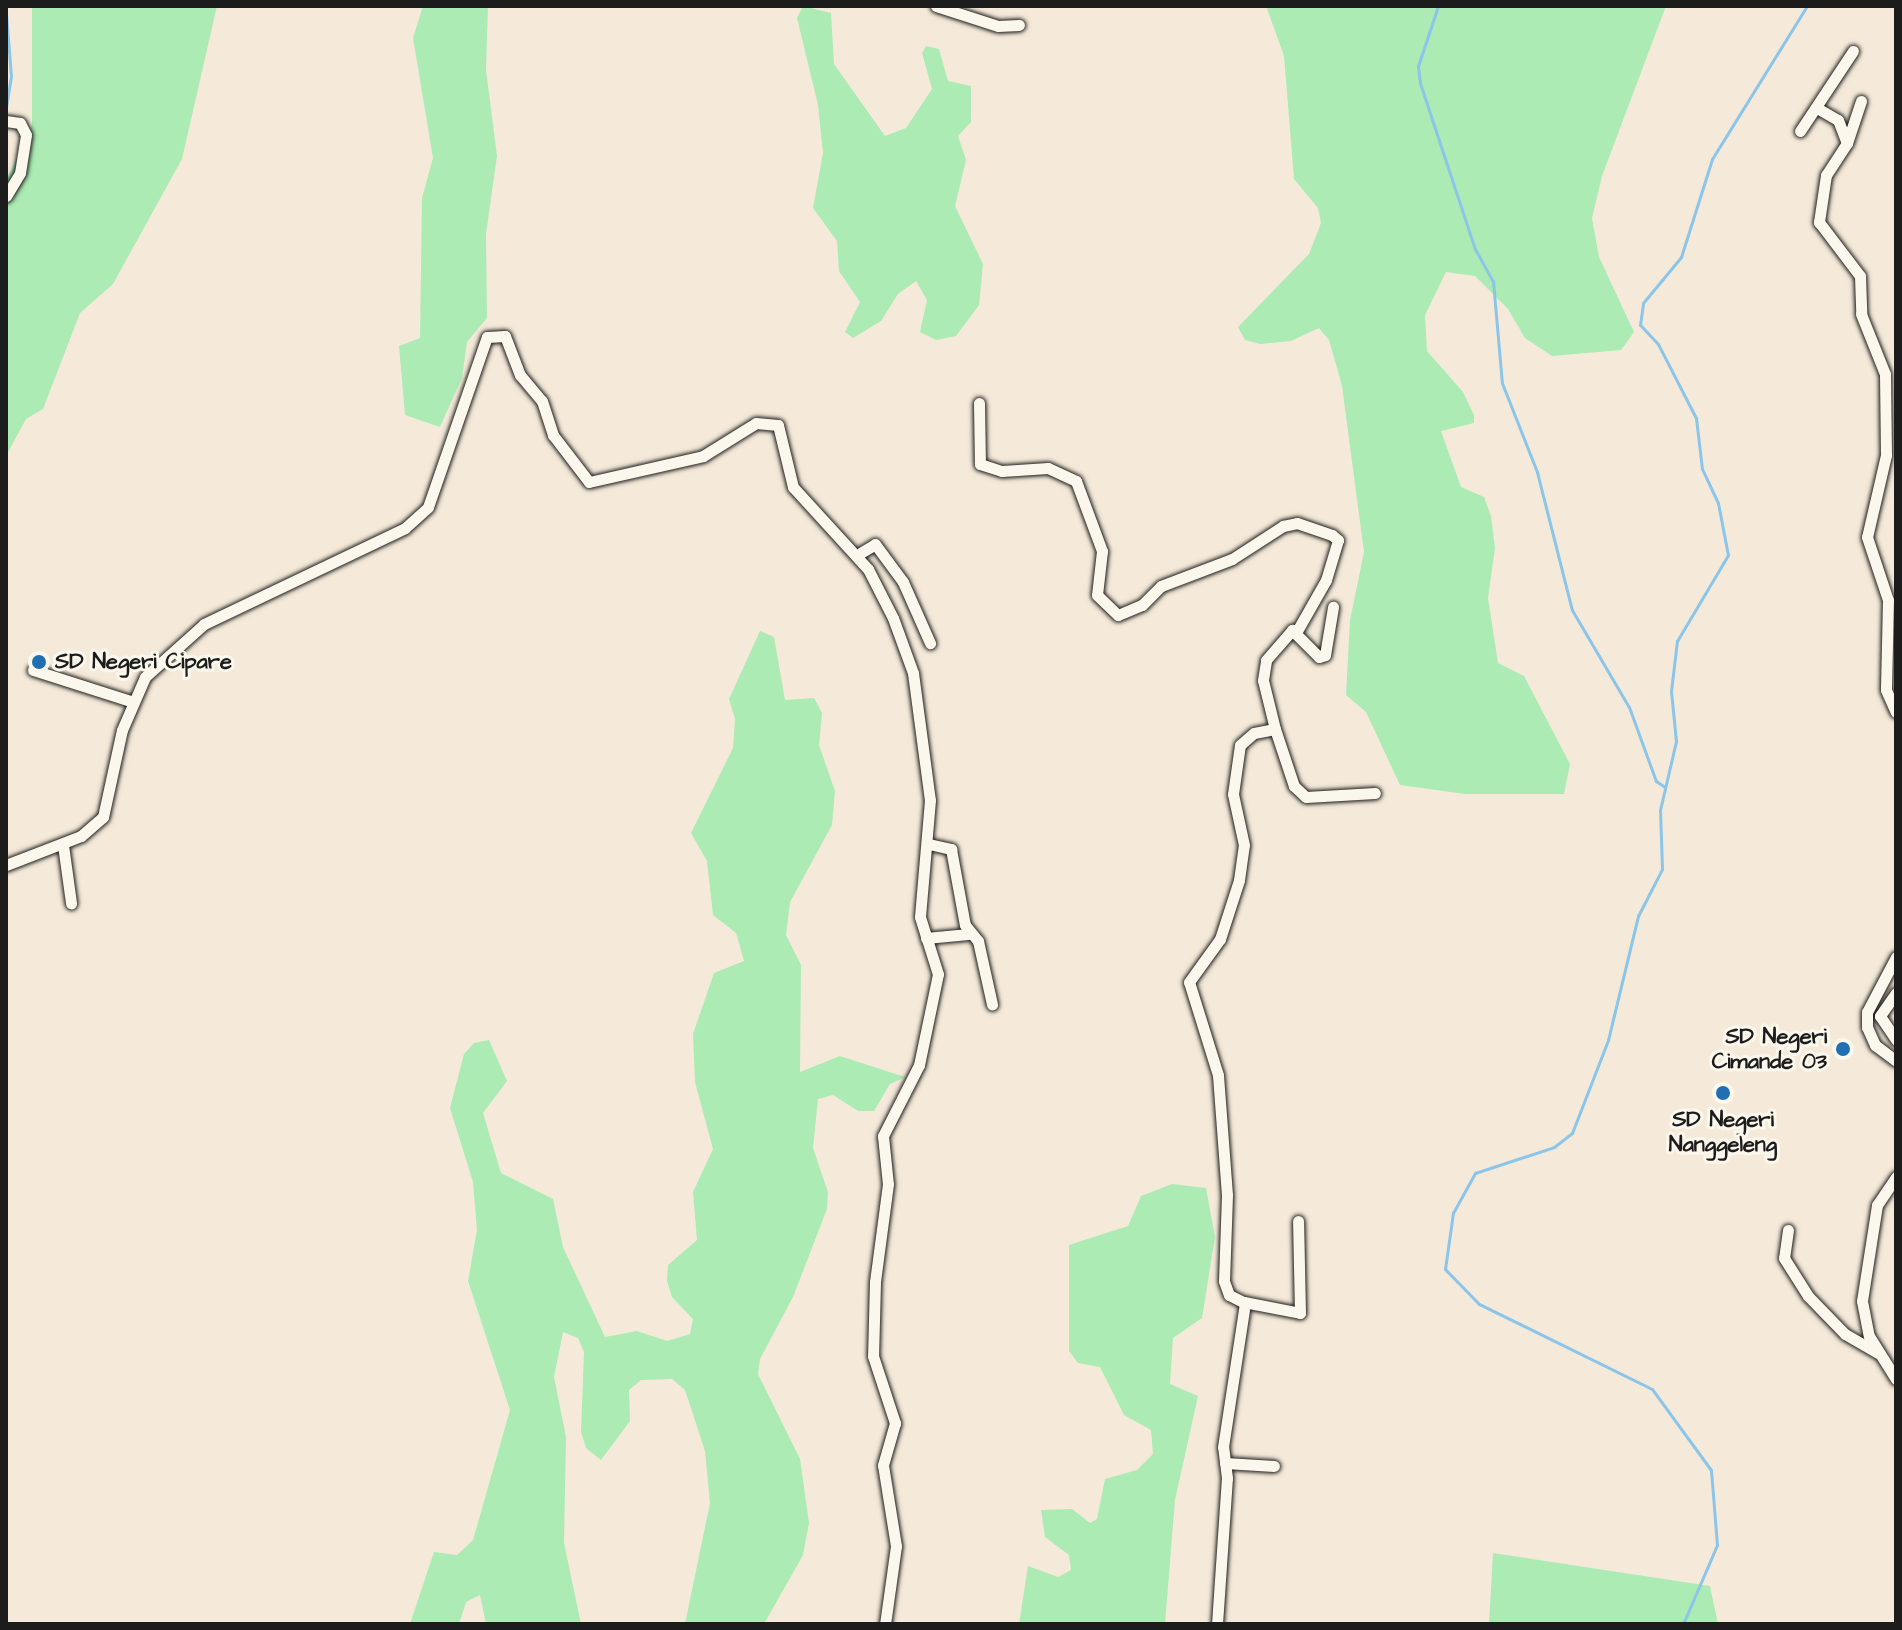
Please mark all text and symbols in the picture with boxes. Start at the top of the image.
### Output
place label: SD Negeri Cipare [55,649,232,675]
marker: SD Negeri Cipare [30,653,48,671]
place label: SD Negeri Cimande 03 [1712,1023,1827,1074]
marker: SD Negeri Cimande 03 [1834,1040,1852,1058]
marker: SD Negeri Nanggeleng [1714,1084,1732,1102]
place label: SD Negeri Nanggeleng [1669,1106,1777,1158]

